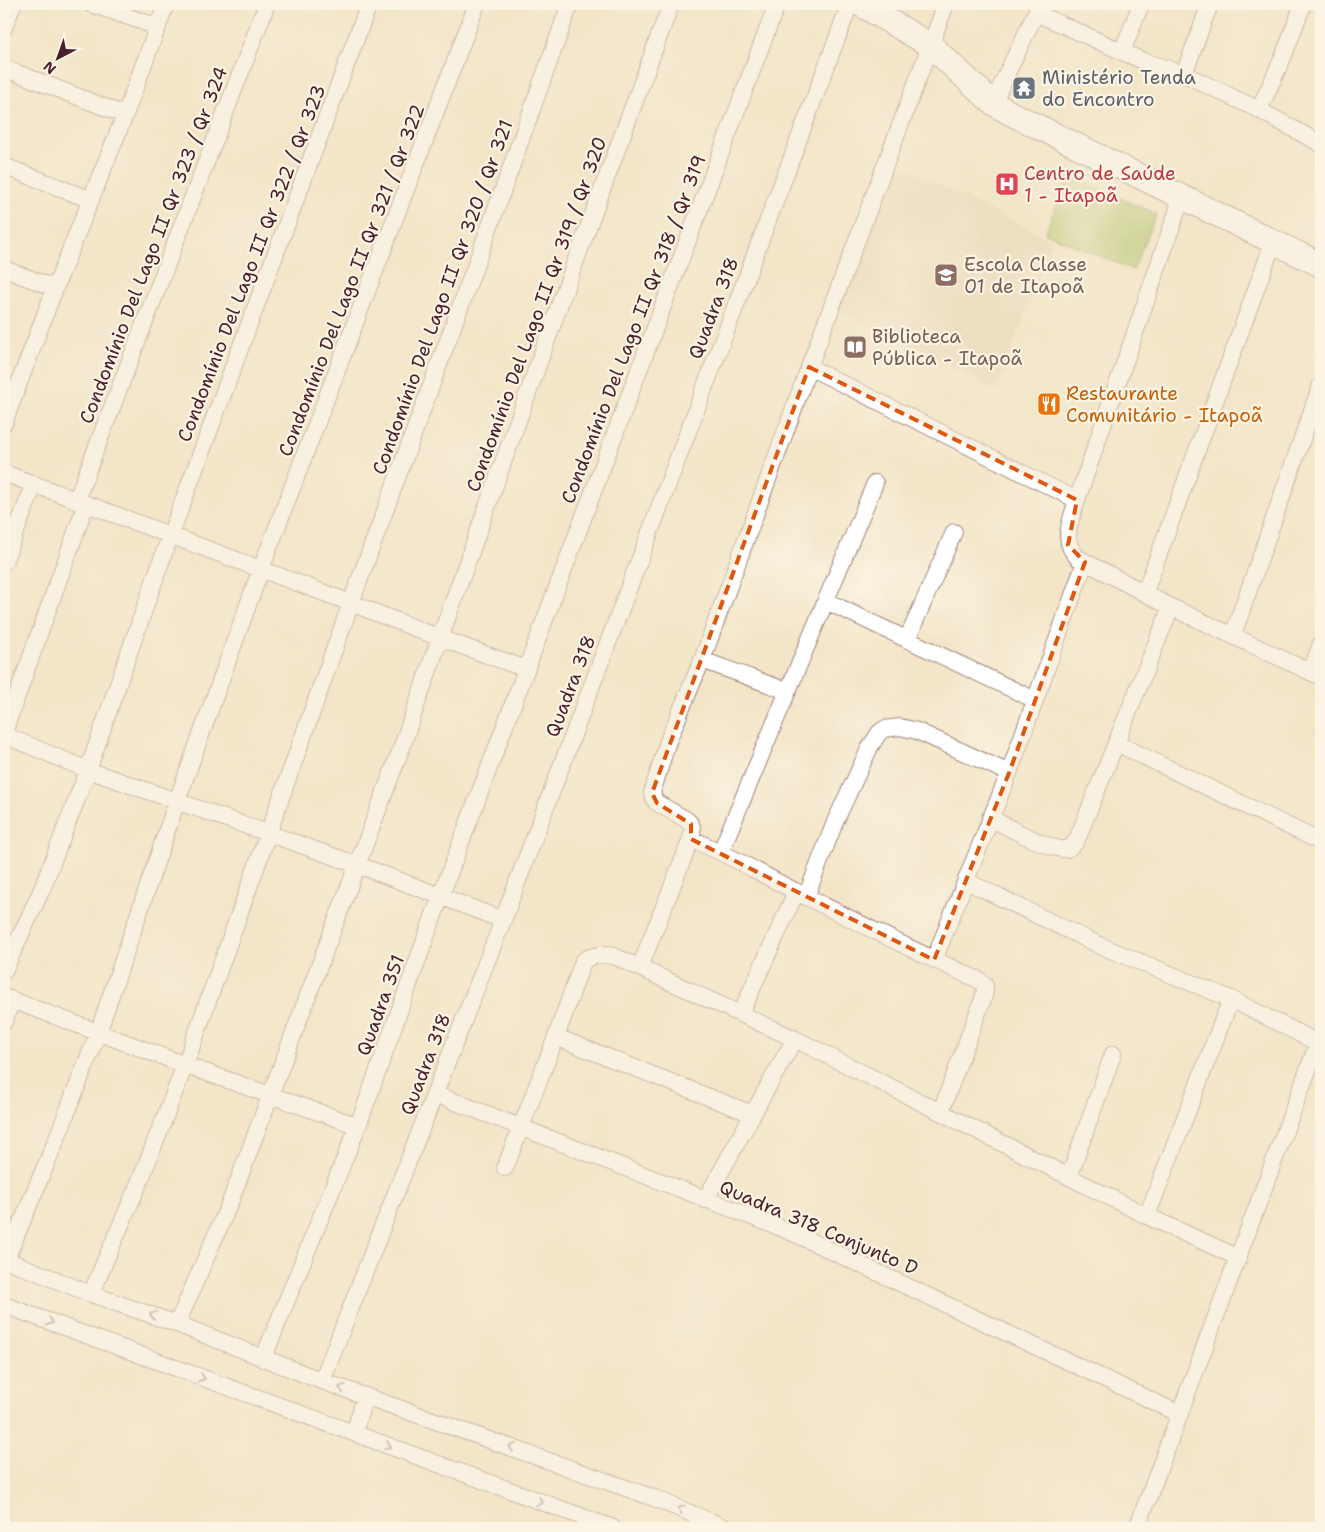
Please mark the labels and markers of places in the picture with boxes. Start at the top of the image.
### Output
place label: Ministério Tenda do Encontro [1042,65,1196,112]
temple icon: Ministério Tenda do Encontro [1011,75,1037,101]
place label: Centro de Saúde 1 - Itapoã [1024,161,1176,208]
hospital icon: Centro de Saúde 1 - Itapoã [994,171,1020,197]
place label: Escola Classe 01 de Itapoã [964,252,1087,299]
school or university icon: Escola Classe 01 de Itapoã [933,262,959,288]
place label: Biblioteca Pública - Itapoã [872,324,1023,371]
library icon: Biblioteca Pública - Itapoã [842,334,868,360]
place label: Restaurante Comunitário - Itapoã [1066,381,1263,428]
restaurant icon: Restaurante Comunitário - Itapoã [1036,391,1062,417]

